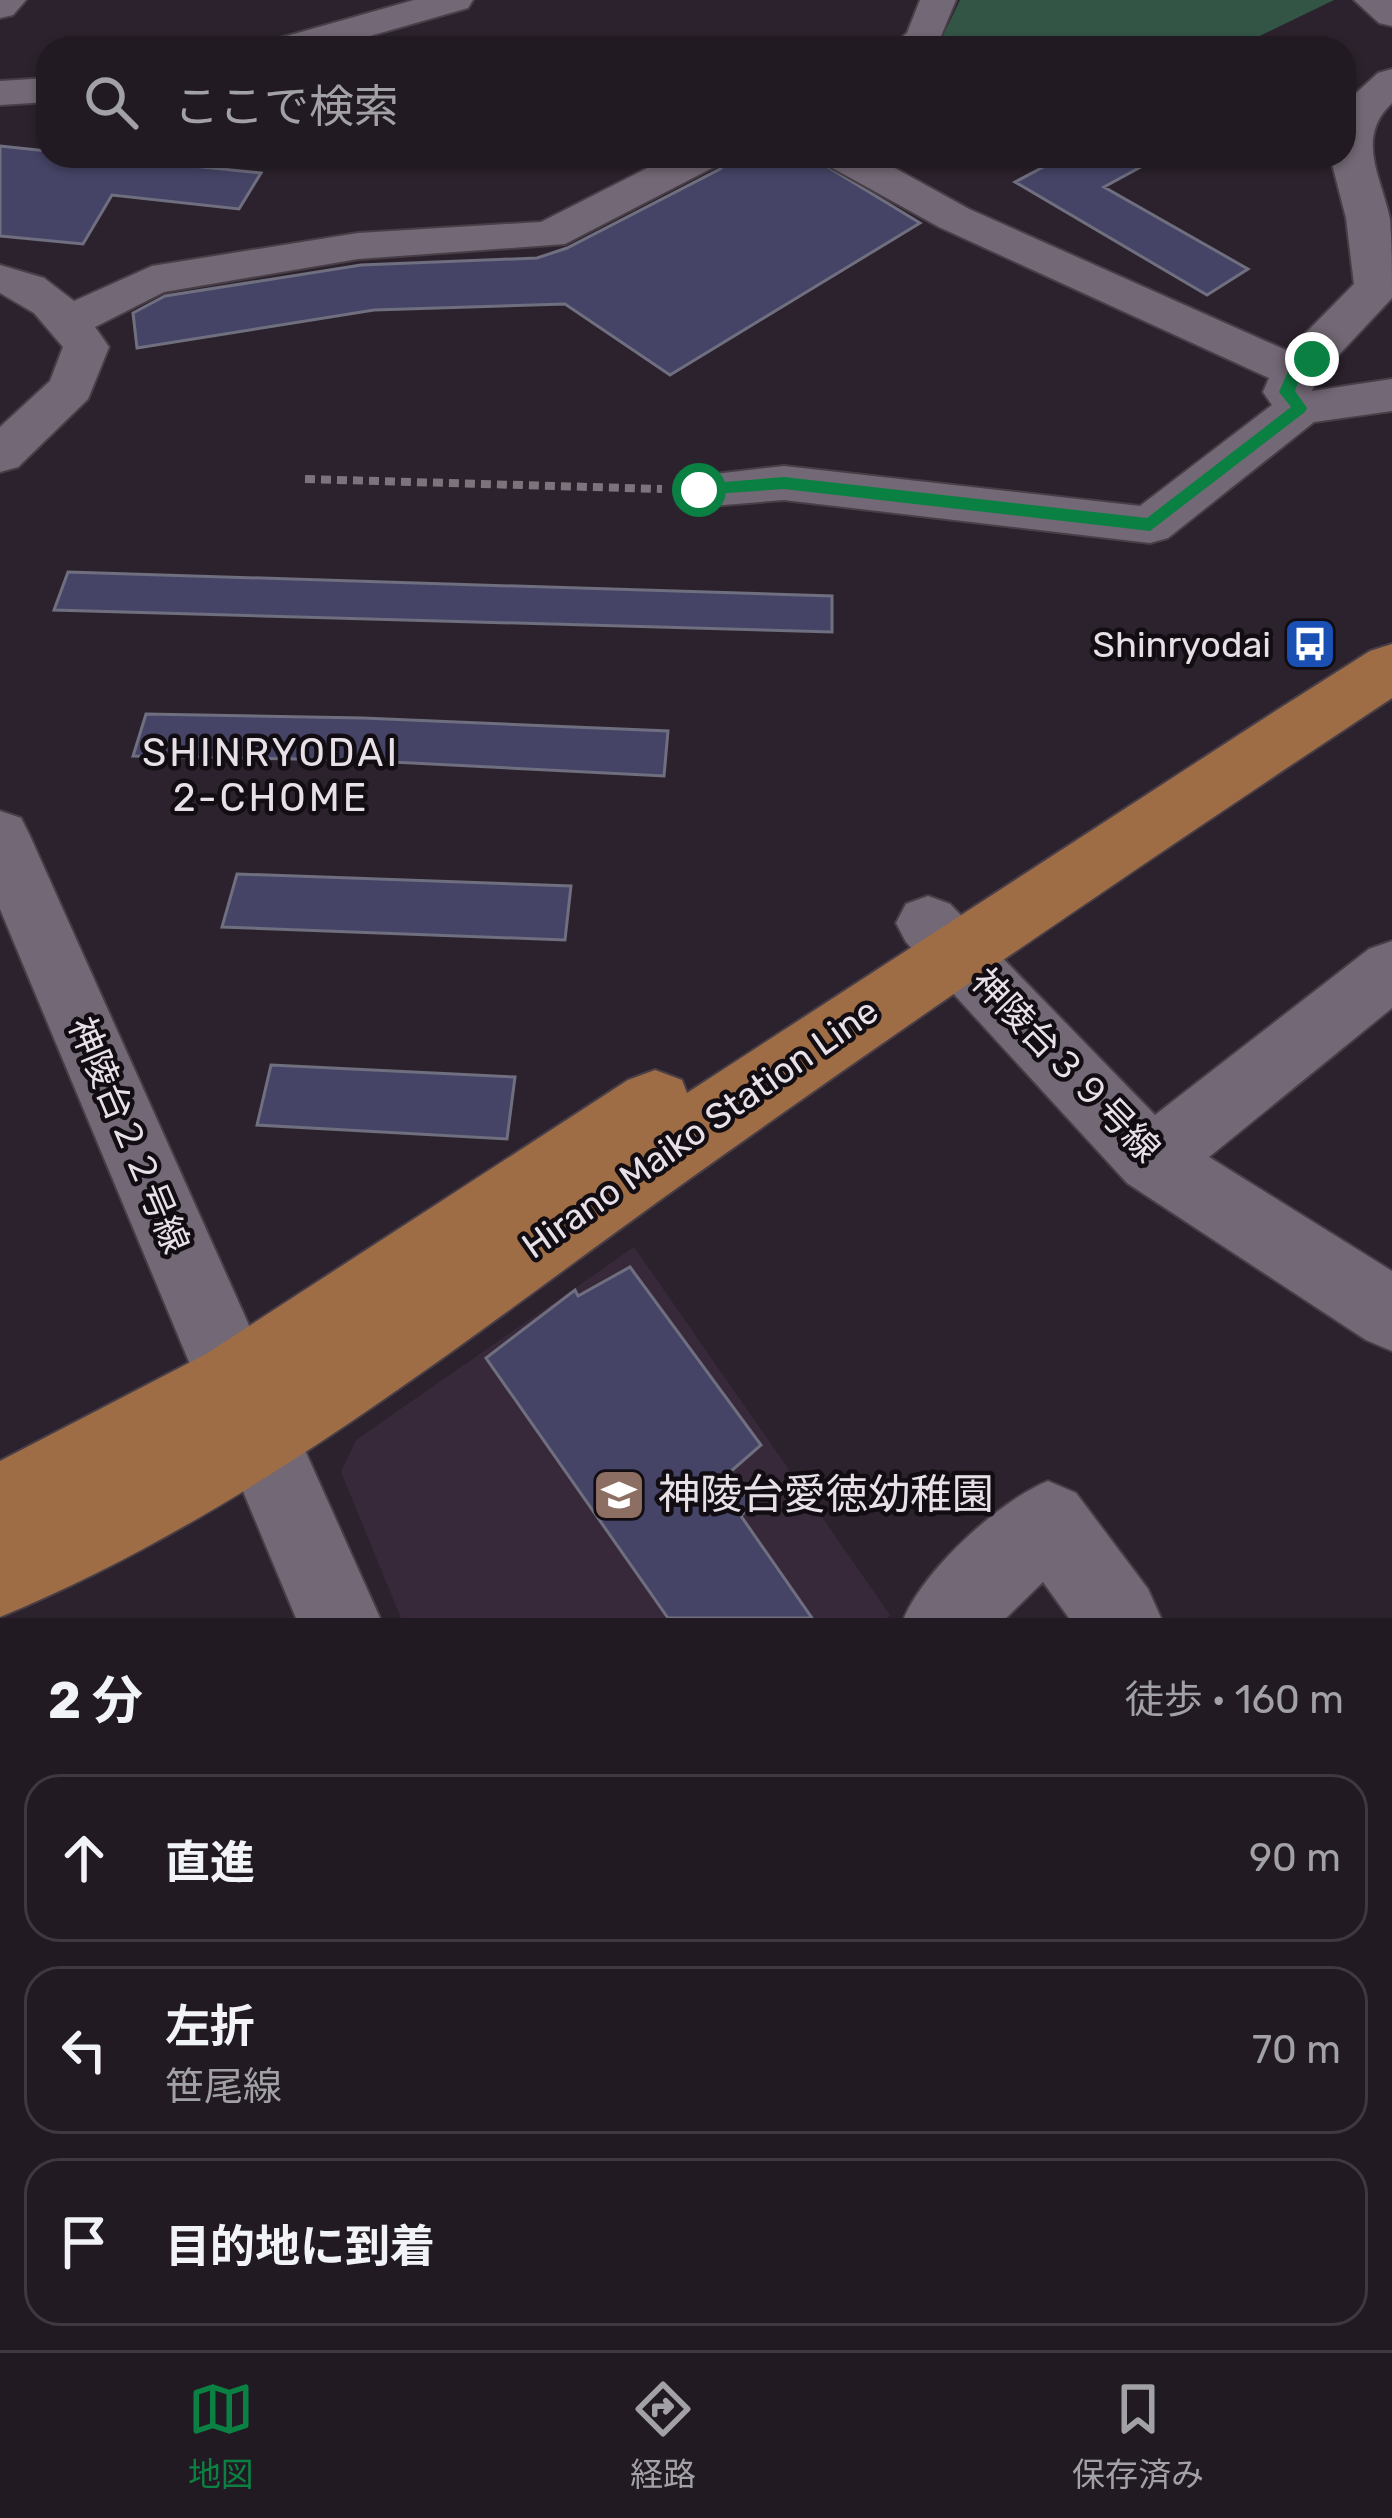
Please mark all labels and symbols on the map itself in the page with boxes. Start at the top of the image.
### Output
route end [1285,332,1339,386]
route start [672,463,726,517]
bus stop icon: Shinryodai [1282,616,1338,672]
place label: Shinryodai [1093,623,1271,666]
district label: SHINRYODAI 2-CHOME [142,730,400,821]
street label: 神陵台３９号線 [963,959,1169,1171]
street label: Hirano Maiko Station Line [514,989,886,1267]
street label: 神陵台２２号線 [60,1011,198,1259]
school or university icon: 神陵台愛徳幼稚園 [591,1467,647,1523]
place label: 神陵台愛徳幼稚園 [658,1470,994,1520]

